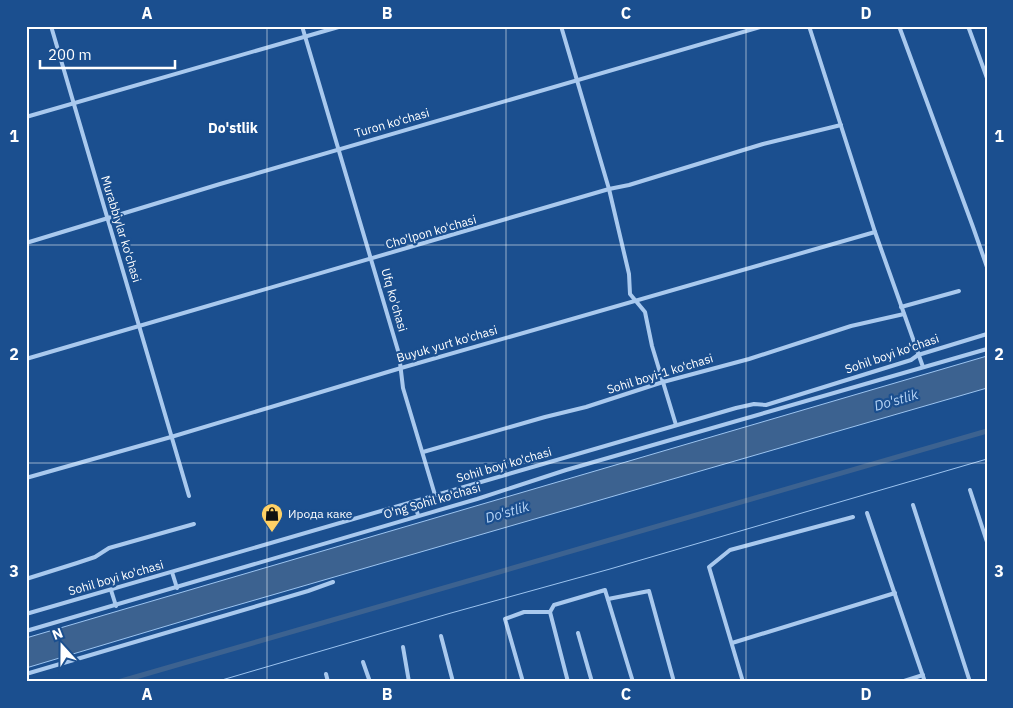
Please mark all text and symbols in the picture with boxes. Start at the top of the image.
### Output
text: A [142,3,153,23]
text: B [382,3,393,23]
text: C [621,3,631,23]
text: D [860,3,872,23]
scale bar [40,38,175,70]
text: 200 m [48,45,92,64]
street label: Turon ko'chasi [353,105,431,140]
district label: Do'stlik [208,119,259,137]
text: 1 [9,126,19,146]
text: 1 [994,126,1004,146]
street label: Murabbiylar ko'chasi [98,174,145,284]
street label: Cho'lpon ko'chasi [384,211,478,252]
street label: Ufq ko'chasi [378,266,411,333]
street label: Buyuk yurt ko'chasi [395,322,499,365]
street label: Sohil boyi ko'chasi [843,330,941,377]
text: 2 [9,344,19,364]
text: 2 [994,344,1004,364]
street label: Sohil boyi-1 ko'chasi [605,350,715,397]
water label: Do'stlik [872,385,921,415]
street label: Sohil boyi ko'chasi [454,444,553,485]
street label: O'ng Sohil ko'chasi [382,479,482,522]
water label: Do'stlik [483,497,532,527]
shop icon: Ирода каке [260,502,284,533]
place label: Ирода каке [288,506,353,521]
street label: Sohil boyi ko'chasi [66,557,165,598]
text: 3 [9,561,19,581]
text: 3 [994,561,1004,581]
north arrow [38,620,88,670]
text: N [49,624,65,644]
text: A [142,684,153,704]
text: B [382,684,393,704]
text: C [621,684,631,704]
text: D [860,684,872,704]

